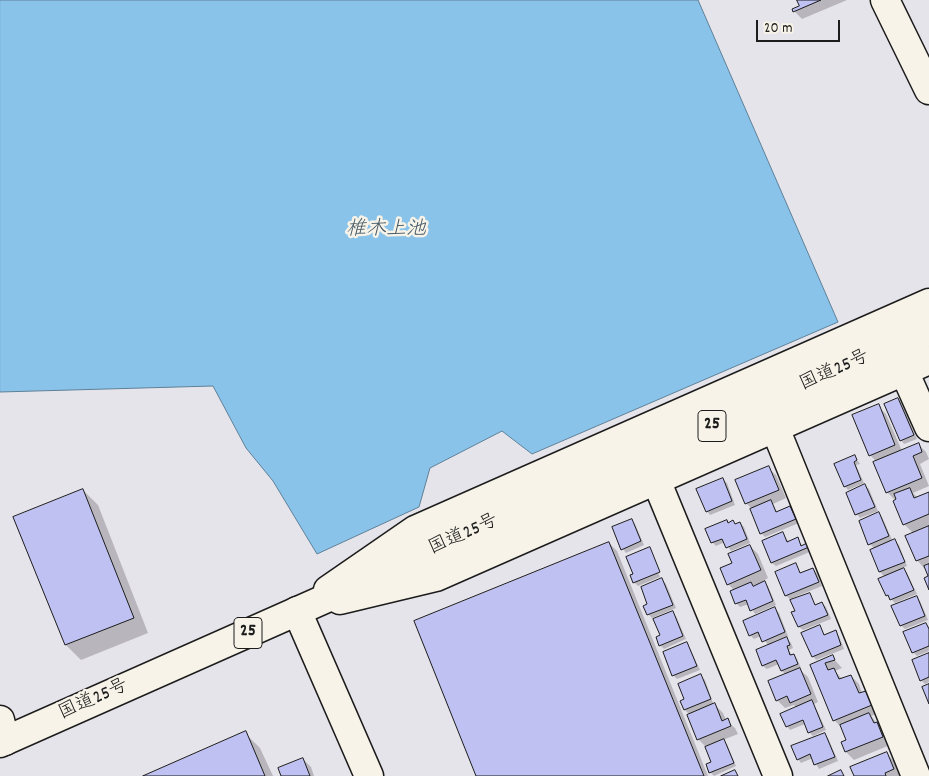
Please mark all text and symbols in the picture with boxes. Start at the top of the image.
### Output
scale bar [759,10,843,42]
text: 20 m [764,18,792,40]
water label: 椎木上池 [346,219,426,243]
street label: 国道25号 [797,347,873,397]
road number: 25 [698,411,726,442]
street label: 国道25号 [426,511,502,561]
road number: 25 [234,618,262,648]
street label: 国道25号 [56,676,132,726]

